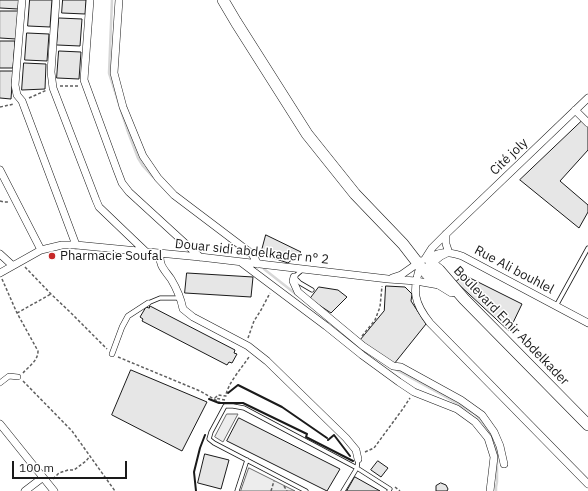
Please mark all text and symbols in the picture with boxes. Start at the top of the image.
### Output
street label: Cité joly [487,135,531,179]
street label: Douar sidi abdelkader n° 2 [174,236,330,268]
street label: Rue Ali bouhlel [472,242,556,298]
place label: Pharmacie Soufal [60,248,162,264]
marker: Pharmacie Soufal [47,251,57,261]
street label: Boulevard Emir Abdelkader [450,263,572,389]
scale bar [14,453,129,479]
text: 100 m [19,460,54,475]

